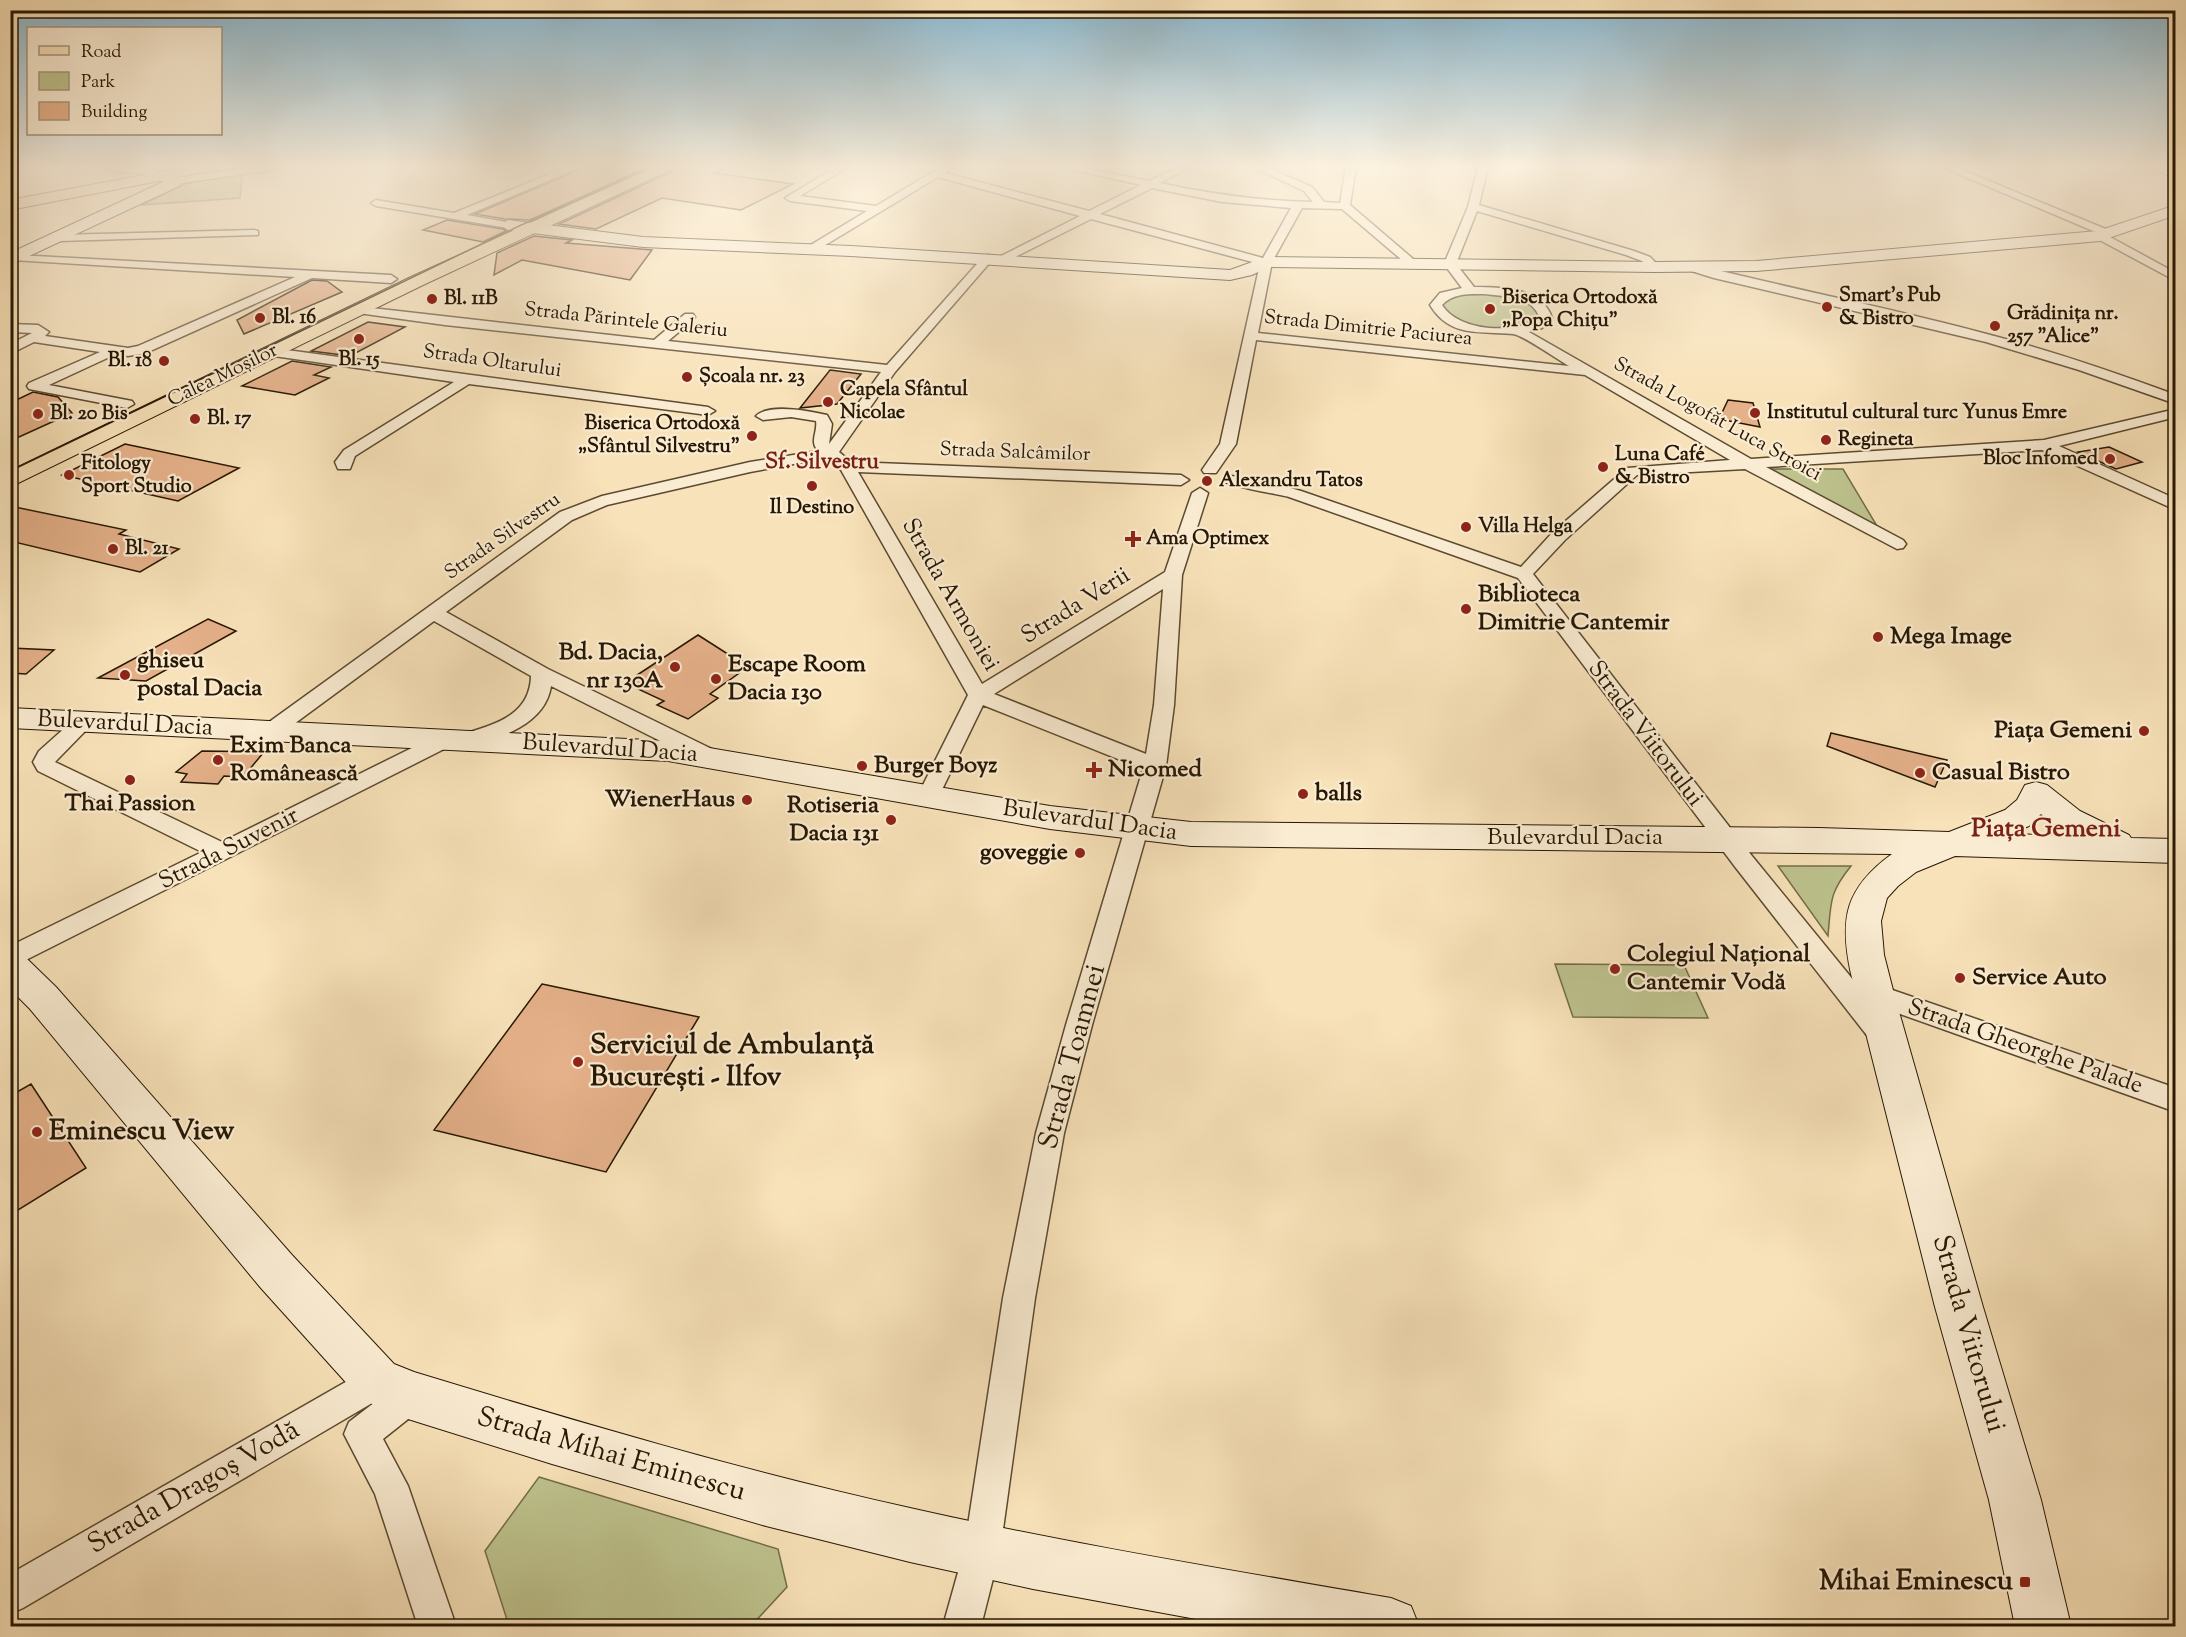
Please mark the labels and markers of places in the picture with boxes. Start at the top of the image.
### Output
place label: Smart's Pub & Bistro [1839,282,1941,334]
place label: Biserica Ortodoxă „Popa Chițu” [1502,284,1658,336]
place label: Bl. 11B [444,285,498,314]
marker: Bl. 11B [425,292,439,306]
marker: Smart's Pub & Bistro [1820,300,1834,314]
place label: Grădinița nr. 257 "Alice" [2007,300,2118,352]
marker: Biserica Ortodoxă „Popa Chițu” [1483,302,1497,316]
place label: Bl. 16 [272,304,316,333]
marker: Bl. 16 [253,311,267,325]
marker: Grădinița nr. 257 "Alice" [1988,319,2002,333]
marker: Bl. 15 [352,332,366,346]
place label: Bl. 15 [338,346,380,375]
place label: Bl. 18 [108,347,152,376]
marker: Bl. 18 [157,354,171,368]
place label: Școala nr. 23 [699,363,805,392]
marker: Școala nr. 23 [680,370,694,384]
place label: Capela Sfântul Nicolae [840,376,968,428]
marker: Capela Sfântul Nicolae [821,395,835,409]
place label: Institutul cultural turc Yunus Emre [1767,399,2067,428]
place label: Bl. 20 Bis [50,400,128,429]
place label: Bl. 17 [207,405,252,434]
marker: Institutul cultural turc Yunus Emre [1748,406,1762,420]
marker: Bl. 20 Bis [31,407,45,421]
place label: Biserica Ortodoxă „Sfântul Silvestru” [578,410,741,462]
marker: Bl. 17 [188,412,202,426]
place label: Regineta [1838,426,1914,455]
marker: Biserica Ortodoxă „Sfântul Silvestru” [745,429,759,443]
marker: Regineta [1819,433,1833,447]
place label: Luna Café & Bistro [1615,441,1705,493]
place label: Bloc Infomed [1983,445,2099,474]
place label: Fitology Sport Studio [81,450,192,502]
marker: Bloc Infomed [2103,452,2117,466]
marker: Luna Café & Bistro [1596,460,1610,474]
place label: Alexandru Tatos [1219,467,1363,496]
marker: Fitology Sport Studio [62,468,76,482]
marker: Alexandru Tatos [1200,474,1214,488]
marker: Il Destino [805,479,819,493]
place label: Il Destino [770,494,854,523]
place label: Villa Helga [1478,513,1573,542]
marker: Villa Helga [1459,520,1473,534]
place label: Ama Optimex [1146,525,1269,554]
marker: Ama Optimex [1124,530,1142,548]
place label: Bl. 21 [125,535,169,564]
marker: Bl. 21 [106,542,120,556]
place label: Biblioteca Dimitrie Cantemir [1478,578,1671,640]
marker: Biblioteca Dimitrie Cantemir [1459,602,1473,616]
place label: Mega Image [1890,620,2012,654]
marker: Mega Image [1871,630,1885,644]
place label: Bd. Dacia, nr 130A [559,636,663,698]
place label: ghiseu postal Dacia [137,644,263,706]
place label: Escape Room Dacia 130 [728,648,866,710]
marker: Bd. Dacia, nr 130A [668,660,682,674]
marker: ghiseu postal Dacia [118,668,132,682]
marker: Escape Room Dacia 130 [709,672,723,686]
place label: Piața Gemeni [1994,714,2132,748]
marker: Piața Gemeni [2137,724,2151,738]
place label: Exim Banca Românească [230,729,359,791]
place label: Burger Boyz [874,749,997,783]
marker: Exim Banca Românească [211,753,225,767]
place label: Nicomed [1108,753,1202,787]
place label: Casual Bistro [1932,756,2070,790]
marker: Burger Boyz [855,759,869,773]
marker: Nicomed [1085,761,1103,779]
marker: Casual Bistro [1913,766,1927,780]
marker: Thai Passion [123,773,137,787]
place label: balls [1314,777,1362,811]
place label: WienerHaus [605,783,735,817]
place label: Thai Passion [64,787,196,821]
marker: balls [1296,787,1310,801]
place label: Rotiseria Dacia 131 [787,789,880,851]
marker: WienerHaus [740,793,754,807]
marker: Rotiseria Dacia 131 [884,813,898,827]
place label: goveggie [980,836,1068,870]
marker: goveggie [1073,846,1087,860]
place label: Colegiul Național Cantemir Vodă [1627,938,1810,1000]
place label: Service Auto [1972,961,2107,995]
marker: Colegiul Național Cantemir Vodă [1608,962,1622,976]
marker: Service Auto [1953,971,1967,985]
place label: Serviciul de Ambulanță București - Ilfov [590,1026,874,1098]
marker: Serviciul de Ambulanță București - Ilfov [571,1055,585,1069]
place label: Eminescu View [49,1112,234,1152]
marker: Eminescu View [30,1125,44,1139]
place label: Mihai Eminescu [1819,1562,2014,1602]
marker: Mihai Eminescu [2018,1575,2032,1589]

